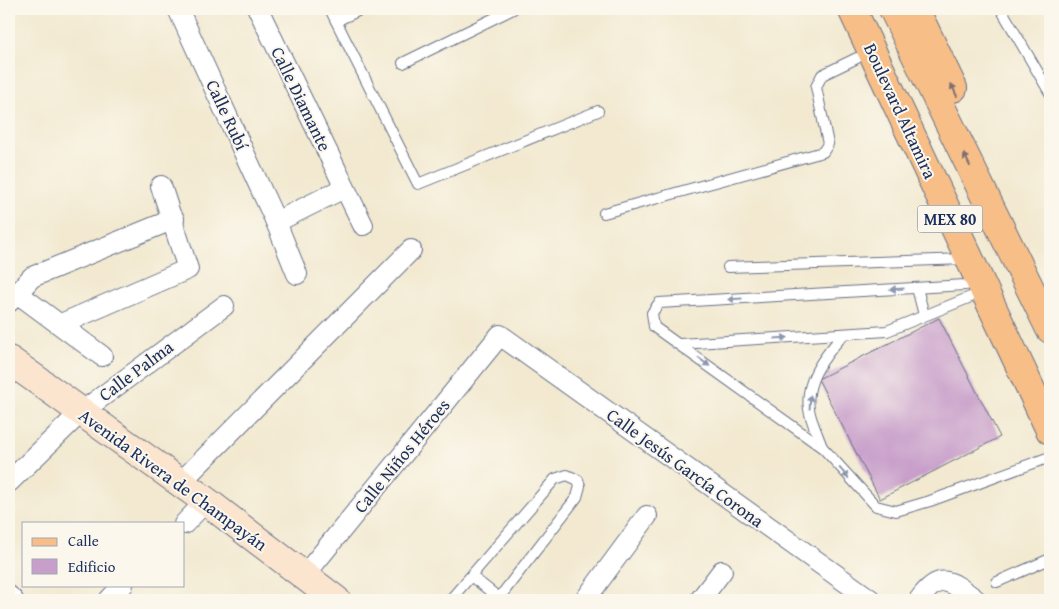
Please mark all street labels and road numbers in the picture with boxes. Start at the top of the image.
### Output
street label: Boulevard Altamira [857,39,944,183]
street label: Calle Diamante [264,42,338,156]
street label: Calle Rubí [199,75,256,155]
road number: MEX 80 [918,205,982,232]
street label: Calle Palma [93,333,179,408]
street label: Calle Niños Héroes [347,393,456,519]
street label: Calle Jesús García Corona [601,401,770,534]
street label: Avenida Rivera de Champayán [73,402,273,557]

